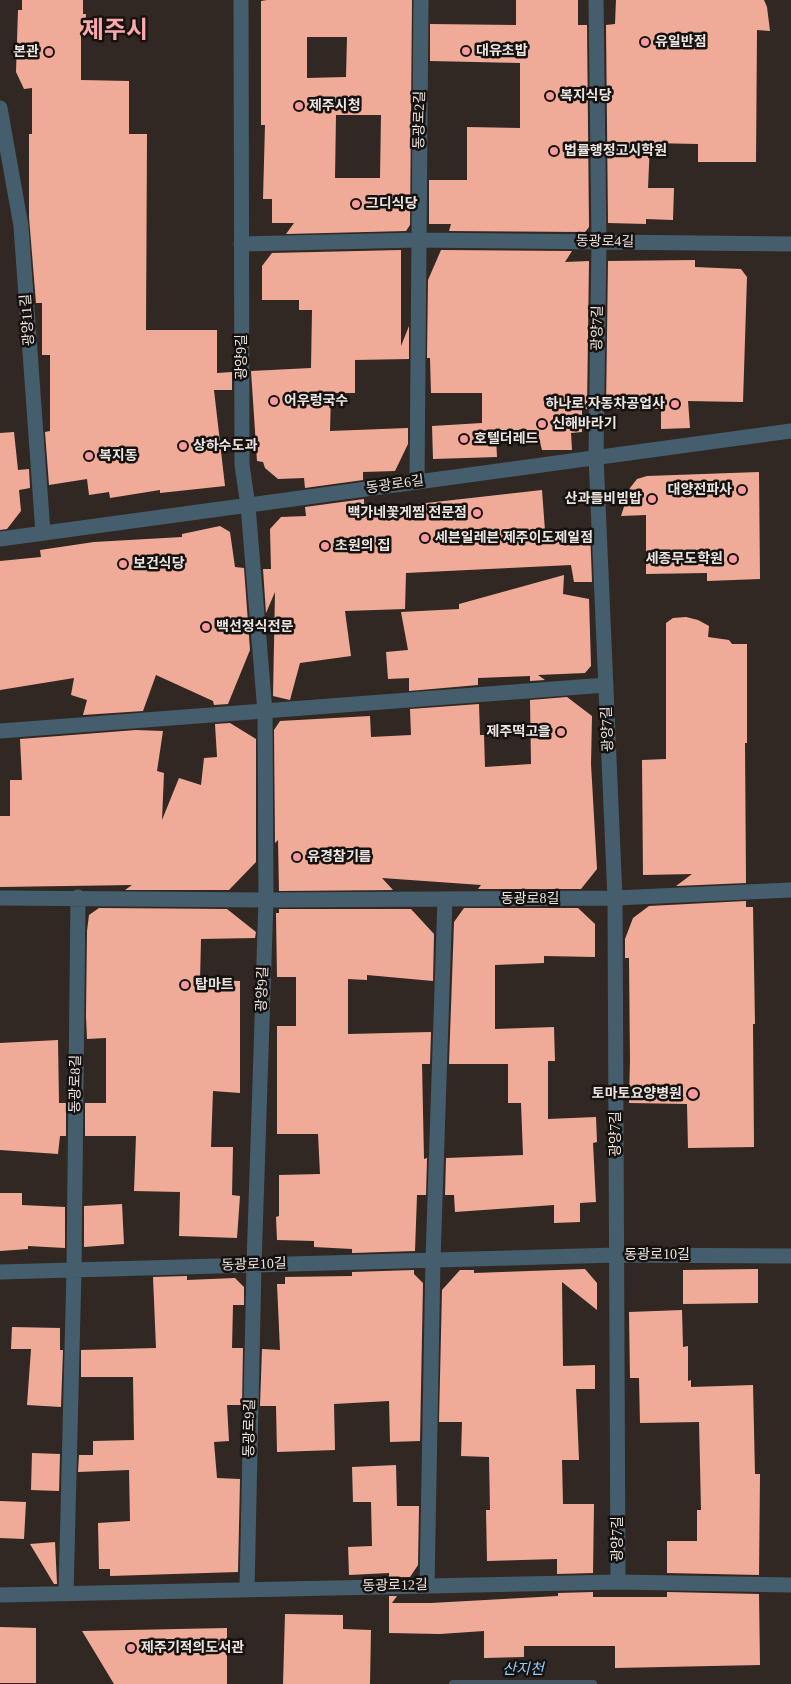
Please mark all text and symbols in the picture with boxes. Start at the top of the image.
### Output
district label: 제주시 [82,18,148,46]
place label: 유일반점 [655,34,707,50]
marker: 유일반점 [639,36,651,48]
place label: 대유초밥 [476,43,528,59]
place label: 본관 [13,44,39,60]
marker: 대유초밥 [460,45,472,57]
marker: 본관 [43,46,55,58]
place label: 복지식당 [560,88,612,104]
marker: 복지식당 [544,90,556,102]
street label: 동광로2길 [411,91,429,149]
place label: 제주시청 [309,98,361,114]
marker: 제주시청 [293,100,305,112]
place label: 법률행정고시학원 [564,143,667,159]
marker: 법률행정고시학원 [548,145,560,157]
place label: 그디식당 [366,196,418,212]
marker: 그디식당 [350,198,362,210]
street label: 동광로4길 [576,233,634,251]
street label: 광양11길 [18,293,38,347]
street label: 광양7길 [589,305,607,351]
street label: 광양9길 [234,334,250,380]
place label: 어우렁국수 [284,393,348,409]
marker: 어우렁국수 [268,395,280,407]
place label: 하나로 자동차공업사 [546,396,665,412]
marker: 하나로 자동차공업사 [669,398,681,410]
place label: 신해바라기 [552,416,616,432]
marker: 신해바라기 [536,418,548,430]
place label: 호텔더레드 [474,431,538,447]
marker: 호텔더레드 [458,433,470,445]
place label: 상하수도과 [193,438,257,454]
marker: 상하수도과 [177,440,189,452]
place label: 복지동 [99,448,138,464]
marker: 복지동 [83,450,95,462]
street label: 동광로6길 [365,473,425,497]
place label: 대양전파사 [668,482,732,498]
marker: 대양전파사 [736,484,748,496]
place label: 산과들비빔밥 [565,491,642,507]
marker: 산과들비빔밥 [646,493,658,505]
place label: 백가네꽃게찜 전문점 [348,505,467,521]
marker: 백가네꽃게찜 전문점 [471,507,483,519]
place label: 세븐일레븐 제주이도제일점 [435,530,593,546]
marker: 세븐일레븐 제주이도제일점 [419,532,431,544]
place label: 초원의 집 [335,538,390,554]
marker: 초원의 집 [319,540,331,552]
place label: 세종무도학원 [646,551,723,567]
marker: 세종무도학원 [727,553,739,565]
place label: 보건식당 [133,556,185,572]
marker: 보건식당 [117,558,129,570]
place label: 백선정식전문 [216,619,293,635]
marker: 백선정식전문 [200,621,212,633]
street label: 광양7길 [599,706,617,752]
place label: 제주떡고을 [487,724,551,740]
marker: 제주떡고을 [555,726,567,738]
place label: 유경참기름 [307,849,371,865]
marker: 유경참기름 [291,851,303,863]
street label: 동광로8길 [501,891,559,907]
street label: 광양9길 [254,966,272,1012]
place label: 탑마트 [195,977,234,993]
marker: 탑마트 [179,979,191,991]
street label: 동광로8길 [67,1055,85,1113]
place label: 토마토요양병원 [592,1086,682,1102]
marker: 토마토요양병원 [686,1087,700,1101]
street label: 광양7길 [608,1111,624,1157]
street label: 동광로10길 [624,1247,690,1263]
street label: 동광로10길 [221,1255,287,1275]
street label: 동광로9길 [241,1399,259,1457]
street label: 광양7길 [610,1516,626,1562]
street label: 동광로12길 [362,1577,428,1595]
place label: 제주기적의도서관 [141,1640,244,1656]
marker: 제주기적의도서관 [125,1642,137,1654]
water label: 산지천 [502,1661,544,1679]

